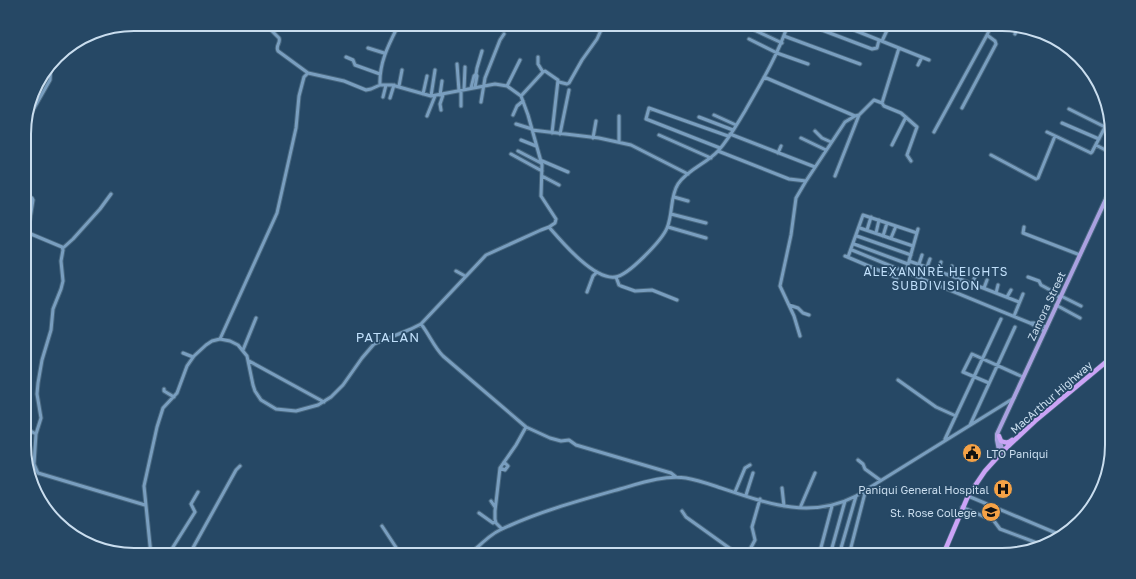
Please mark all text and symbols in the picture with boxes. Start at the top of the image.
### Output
district label: ALEXANNRÈ HEIGHTS SUBDIVISION [864,264,1008,293]
street label: Zamora Street [1024,269,1068,343]
district label: PATALAN [356,329,420,345]
street label: MacArthur Highway [1007,358,1095,436]
public building icon: LTO Paniqui [961,442,983,464]
place label: LTO Paniqui [986,447,1048,460]
hospital icon: Paniqui General Hospital [992,478,1014,500]
place label: Paniqui General Hospital [858,483,989,496]
school or university icon: St. Rose College [980,501,1002,523]
place label: St. Rose College [890,506,977,519]

